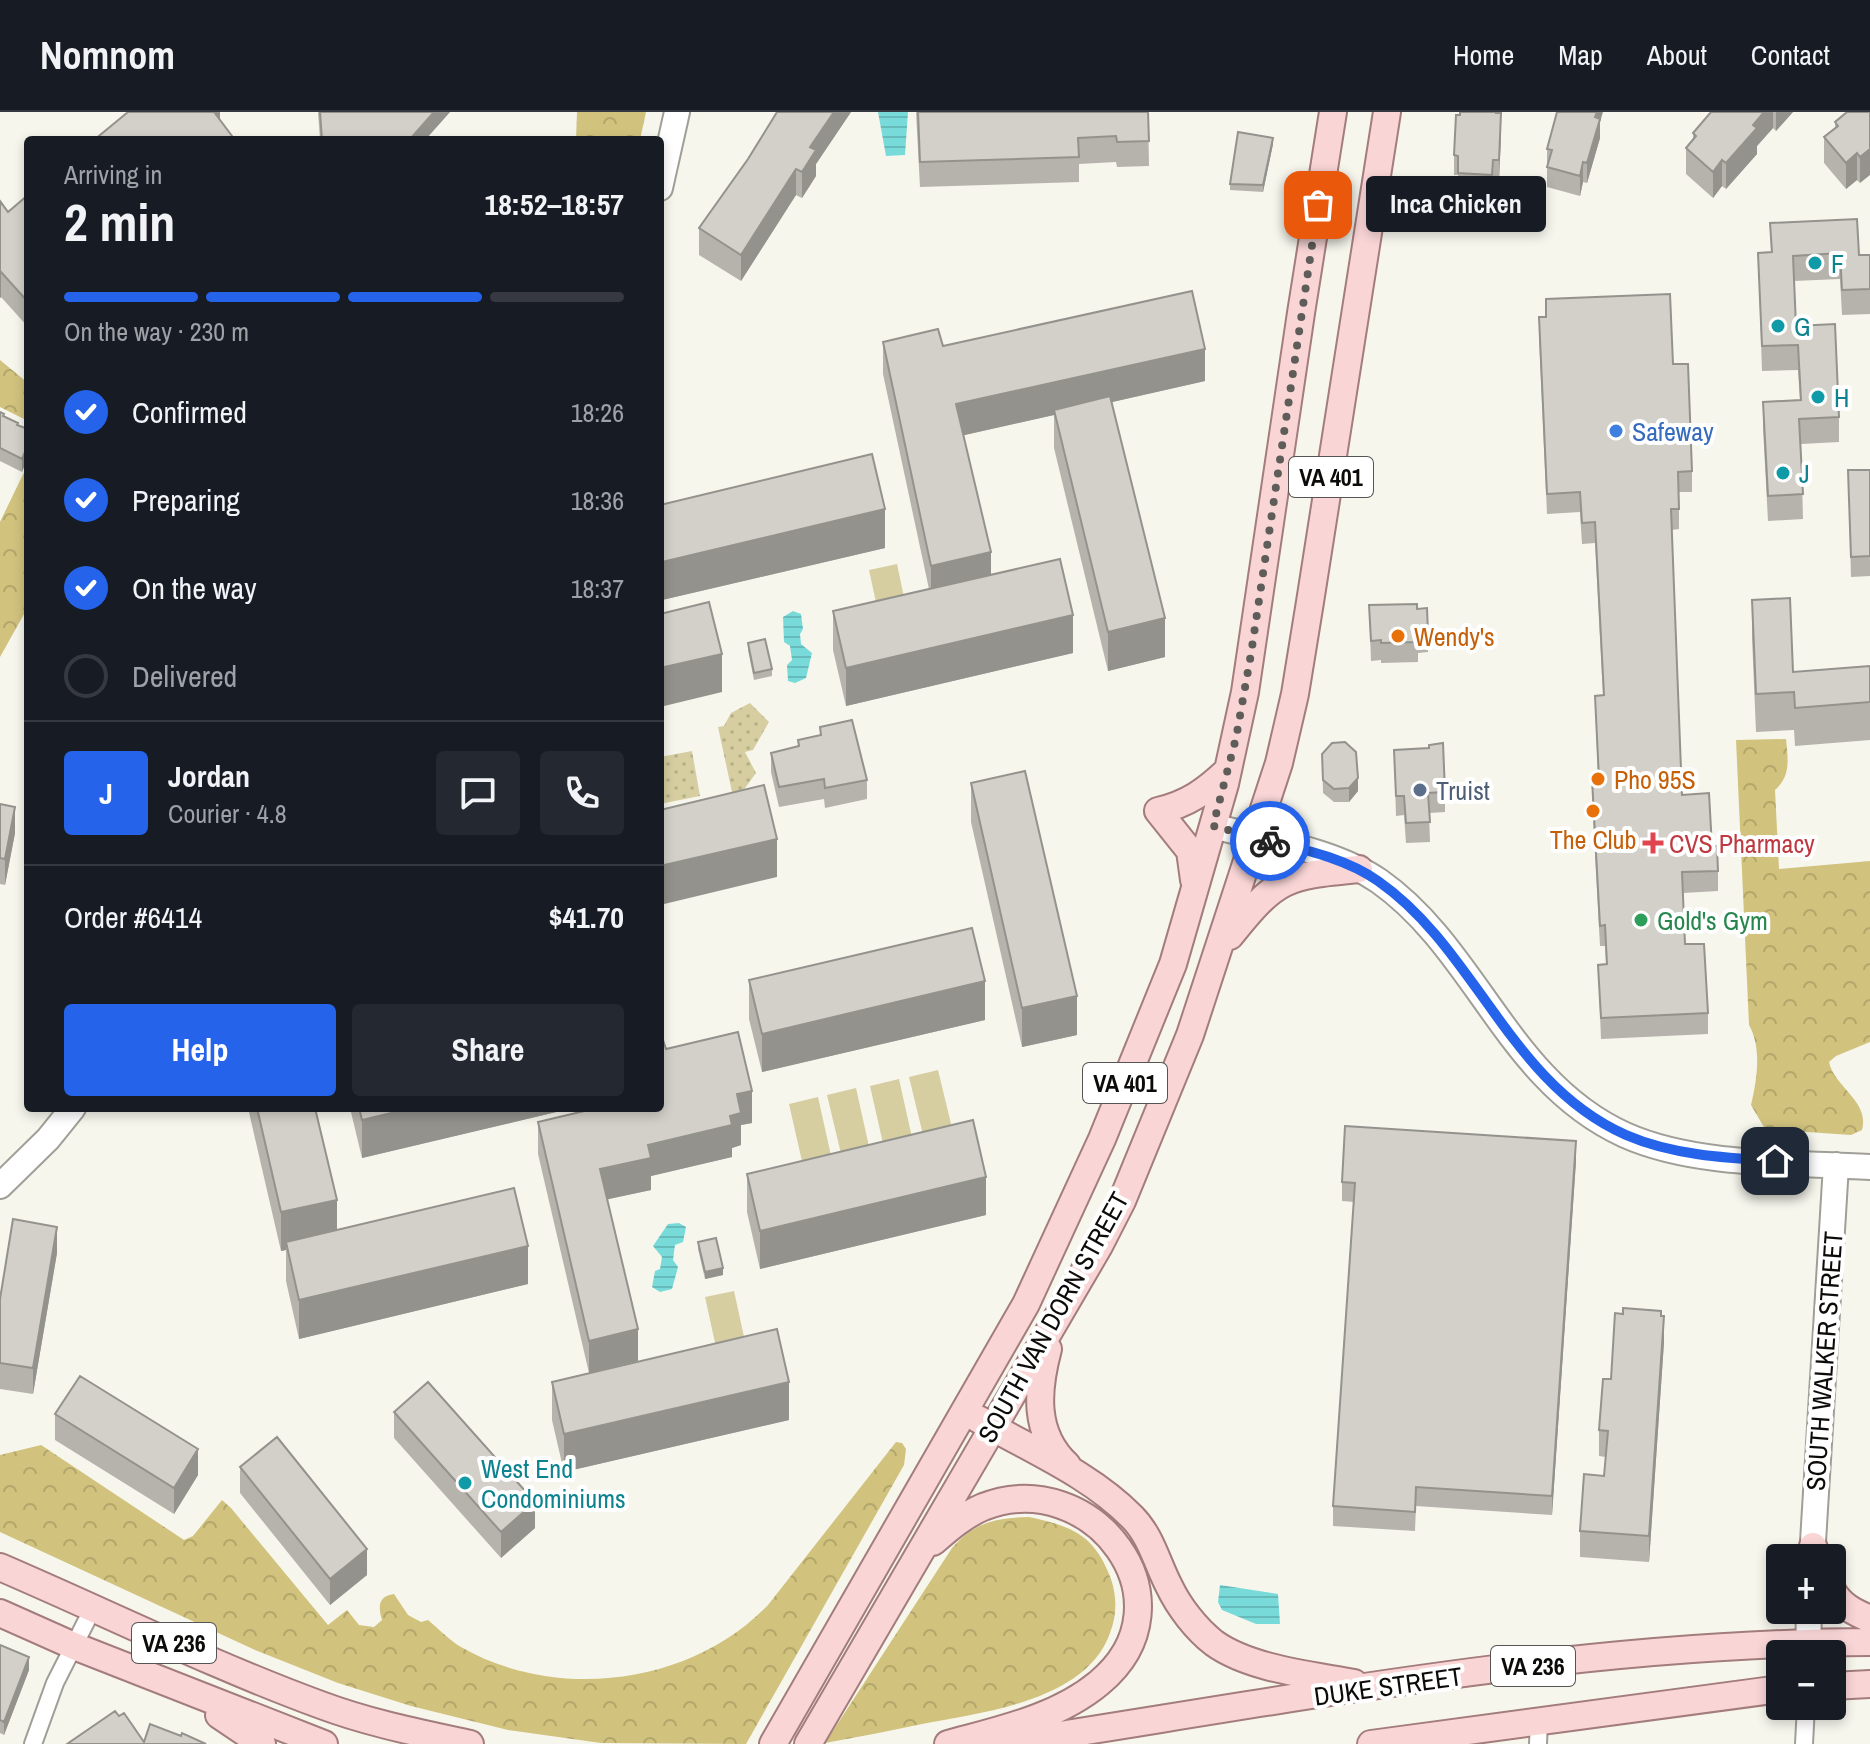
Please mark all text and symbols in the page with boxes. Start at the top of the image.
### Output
text: Nomnom [40,30,175,81]
text: Home [1453,36,1514,74]
text: Map [1558,36,1603,74]
text: About [1647,36,1707,74]
text: Contact [1751,36,1830,74]
text: Arriving in [64,157,162,192]
pin [1284,171,1352,239]
callout: Inca Chicken [1366,177,1546,233]
icon: bag [1296,183,1340,227]
text: 18:52–18:57 [485,184,624,224]
text: Inca Chicken [1390,186,1522,221]
text: 2 min [64,187,175,257]
place label: F [1831,246,1844,281]
marker: F [1806,254,1824,272]
place label: G [1794,309,1811,344]
text: On the way · 230 m [64,314,249,349]
marker: G [1769,317,1787,335]
place label: H [1834,380,1849,415]
marker: H [1809,388,1827,406]
icon: check [64,390,108,434]
text: Confirmed [132,392,247,432]
text: 18:26 [571,395,624,430]
place label: Safeway [1632,414,1714,449]
marker: Safeway [1607,422,1625,440]
place label: J [1799,456,1810,491]
road number: VA 401 [1289,457,1373,497]
marker: J [1774,464,1792,482]
icon: check [64,478,108,522]
text: Preparing [132,480,240,520]
text: 18:36 [571,483,624,518]
icon: check [64,566,108,610]
text: On the way [132,568,256,608]
text: 18:37 [571,571,624,606]
place label: Wendy's [1414,619,1495,654]
marker: Wendy's [1389,627,1407,645]
text: Delivered [132,656,237,696]
button: chat [436,751,520,835]
button: phone [540,751,624,835]
text: Jordan [168,756,250,796]
place label: Pho 95S [1614,762,1696,797]
marker: Pho 95S [1589,770,1607,788]
text: J [99,773,113,813]
place label: Truist [1436,773,1490,808]
marker: Truist [1411,781,1429,799]
text: Courier · 4.8 [168,796,287,831]
courier [1230,801,1310,881]
marker: The Club [1584,802,1602,820]
icon: bike [1248,819,1292,863]
place label: The Club [1550,822,1636,857]
place label: CVS Pharmacy [1669,826,1815,861]
marker: CVS Pharmacy [1644,834,1662,852]
text: Order #6414 [64,897,202,937]
text: $41.70 [549,897,624,937]
place label: Gold's Gym [1657,903,1768,938]
marker: Gold's Gym [1632,911,1650,929]
button: Help [64,1004,336,1096]
button: Share [352,1004,624,1096]
road number: VA 401 [1083,1063,1167,1103]
pin [1741,1127,1809,1195]
icon: home [1753,1139,1797,1183]
street label: SOUTH VAN DORN STREET [969,1185,1137,1449]
street label: SOUTH WALKER STREET [1797,1230,1851,1492]
place label: West End Condominiums [481,1451,626,1516]
marker: West End Condominiums [456,1474,474,1492]
map controls [1766,1544,1846,1720]
button: + [1766,1544,1846,1624]
road number: VA 236 [132,1623,216,1663]
button: − [1766,1640,1846,1720]
road number: VA 236 [1491,1646,1575,1686]
street label: DUKE STREET [1312,1658,1464,1714]

